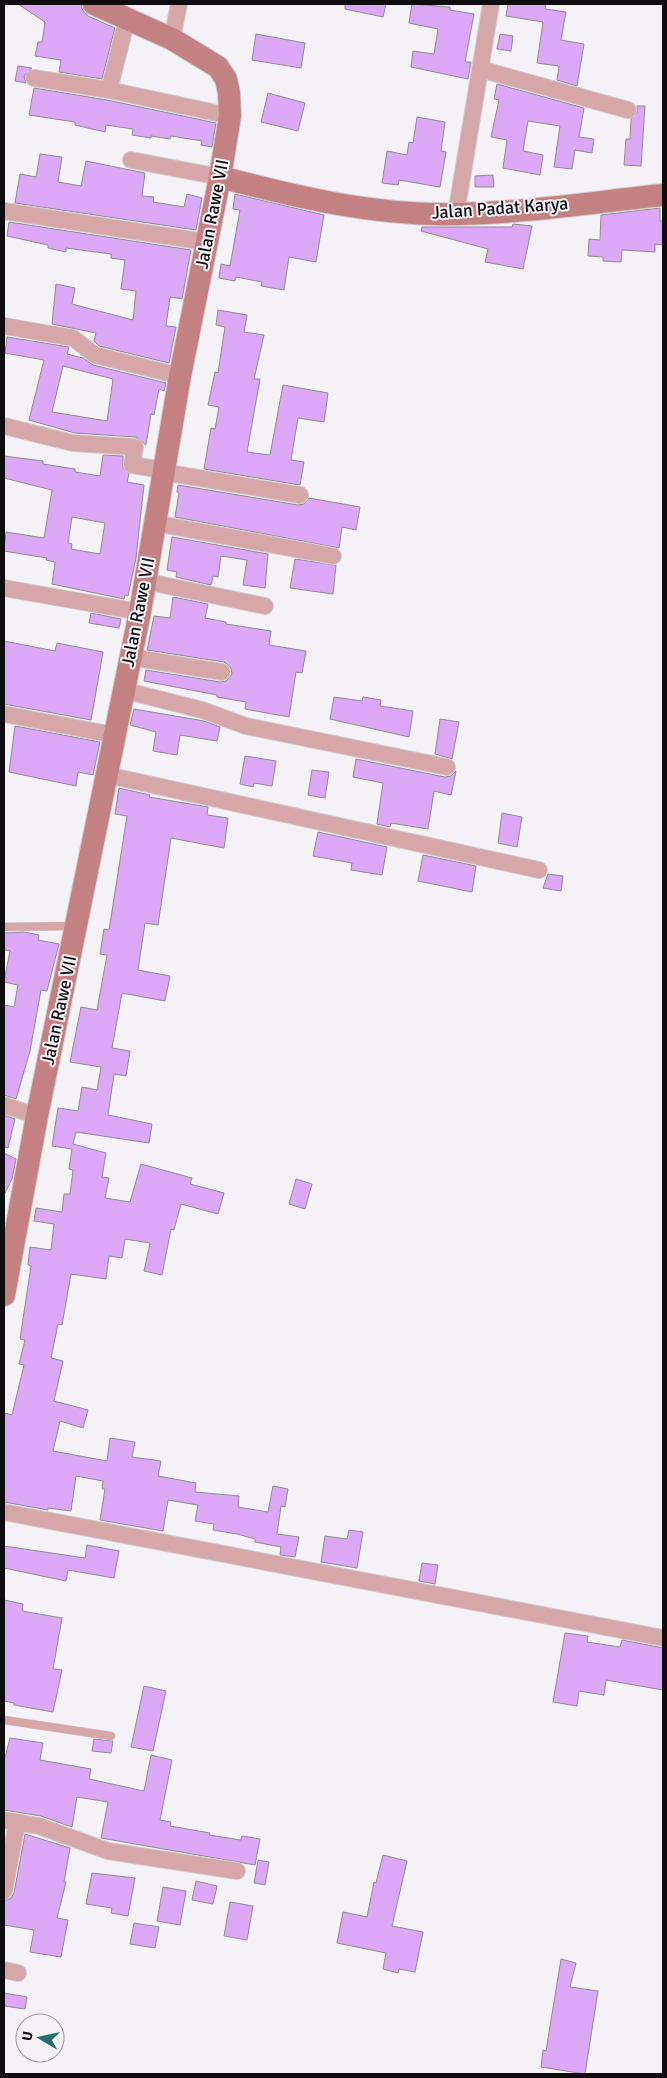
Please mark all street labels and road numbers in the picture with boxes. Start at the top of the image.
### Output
street label: Jalan Rawe VII [191,157,233,271]
street label: Jalan Padat Karya [431,192,569,224]
street label: Jalan Rawe VII [117,555,159,669]
street label: Jalan Rawe VII [37,953,81,1067]

